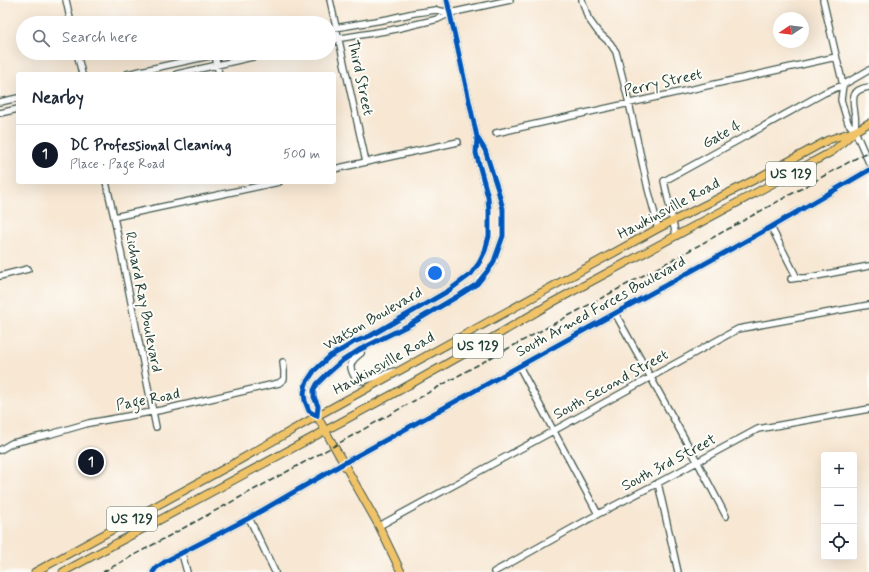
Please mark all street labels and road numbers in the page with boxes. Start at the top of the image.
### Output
street label: Third Street [342,38,378,118]
street label: Perry Street [622,64,704,102]
street label: Gate 4 [699,116,745,154]
road number: US 129 [766,162,816,186]
street label: Hawkinsville Road [614,174,724,244]
street label: Richard Ray Boulevard [120,230,166,374]
street label: South Armed Forces Boulevard [512,252,690,362]
street label: Watson Boulevard [320,282,426,356]
street label: Hawkinsville Road [330,328,439,400]
road number: US 129 [453,334,503,358]
street label: South Second Street [550,345,672,425]
street label: Page Road [114,384,182,417]
street label: South 3rd Street [618,430,720,496]
road number: US 129 [107,507,157,531]

